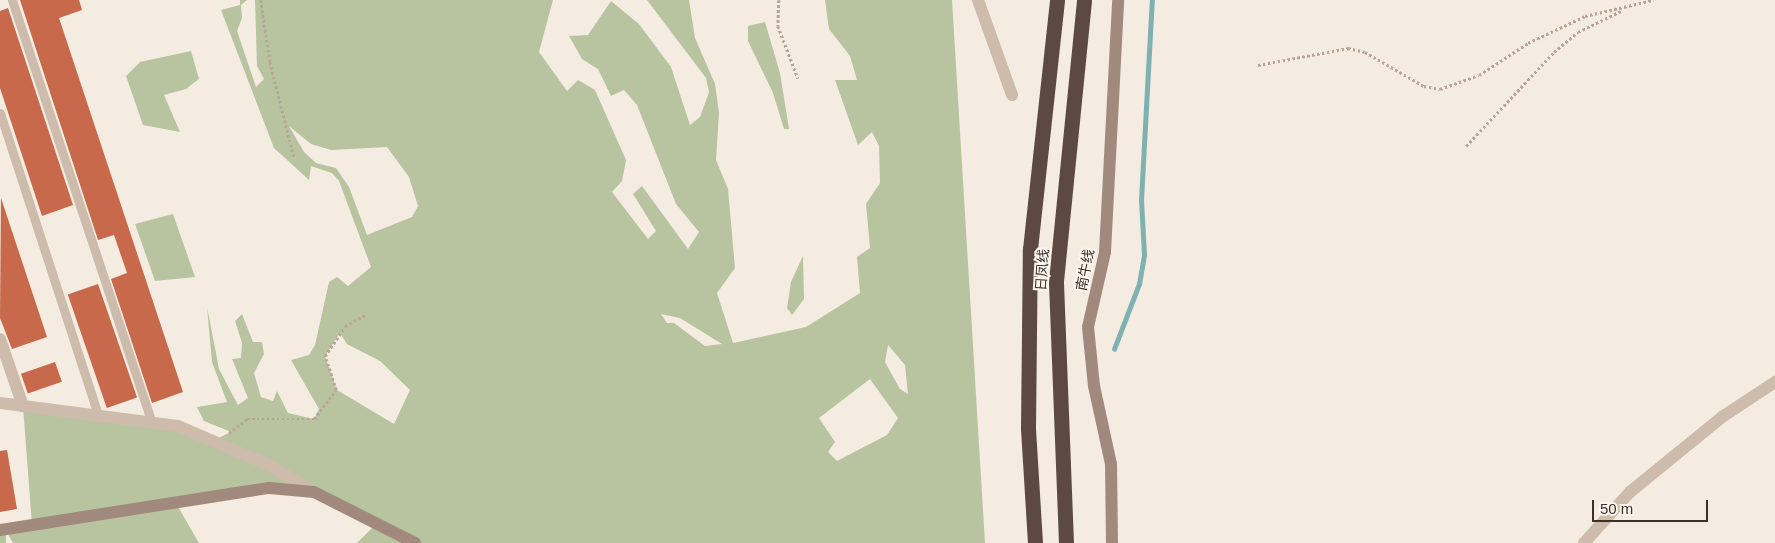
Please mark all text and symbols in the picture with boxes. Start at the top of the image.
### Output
street label: 日凤线 [1032,248,1052,292]
street label: 南牛线 [1073,248,1097,292]
scale bar [1595,490,1711,522]
text: 50 m [1600,500,1633,517]

